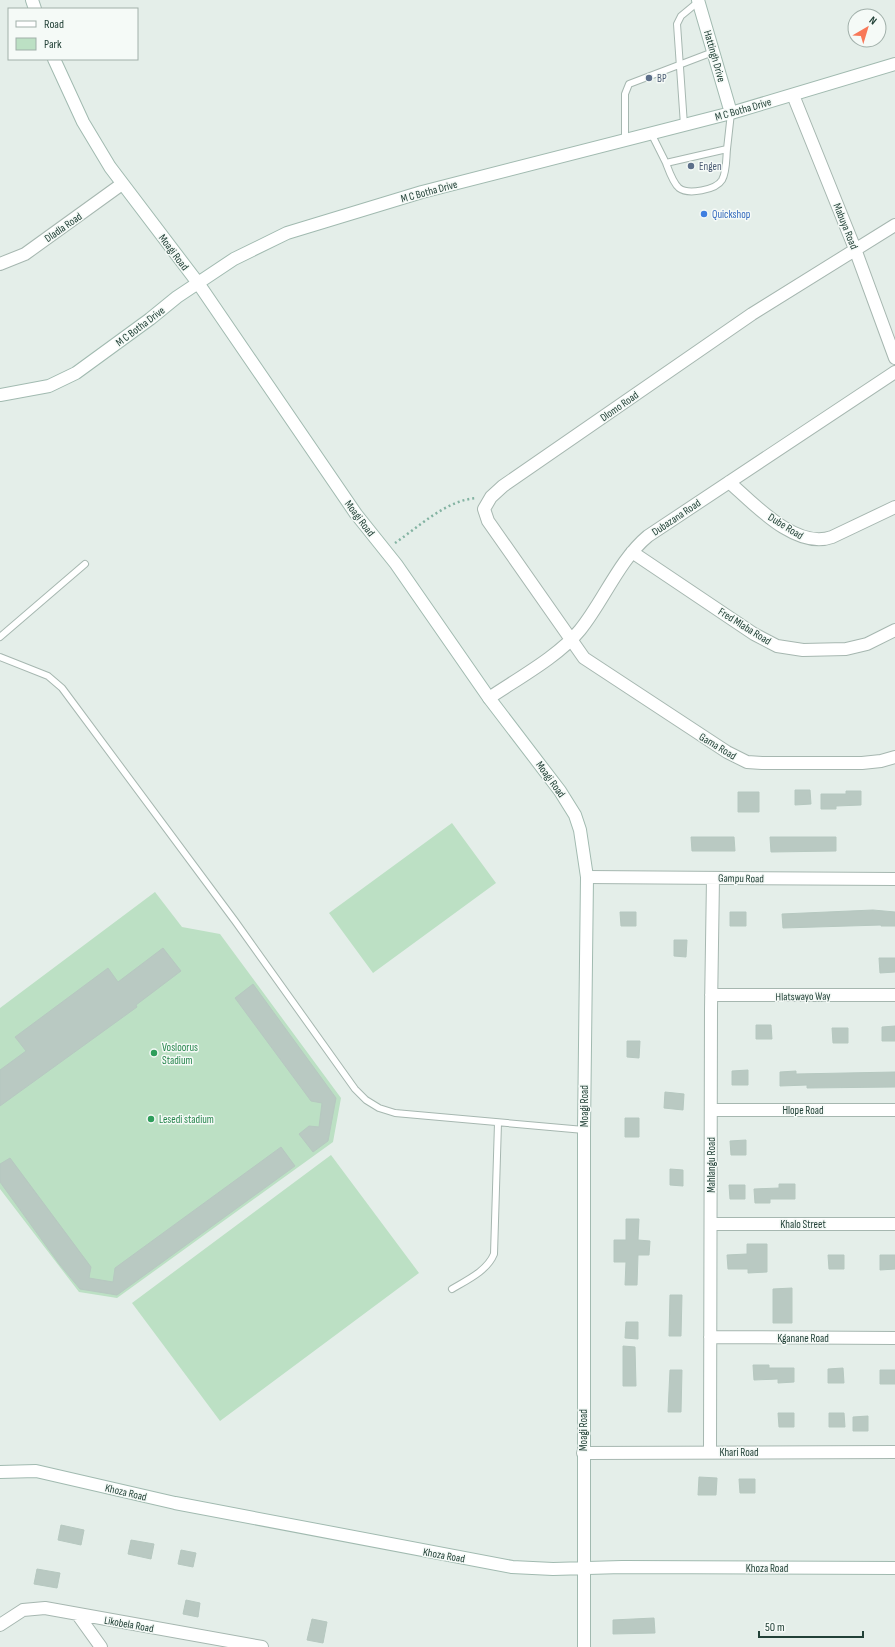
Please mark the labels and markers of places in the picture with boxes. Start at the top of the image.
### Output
place label: BP [657,72,667,85]
marker: BP [644,73,654,83]
place label: Engen [699,160,722,173]
marker: Engen [686,161,696,171]
place label: Quickshop [712,208,750,221]
marker: Quickshop [699,209,709,219]
place label: Vosloorus Stadium [162,1041,198,1067]
marker: Vosloorus Stadium [149,1048,159,1058]
place label: Lesedi stadium [159,1113,214,1126]
marker: Lesedi stadium [146,1114,156,1124]

